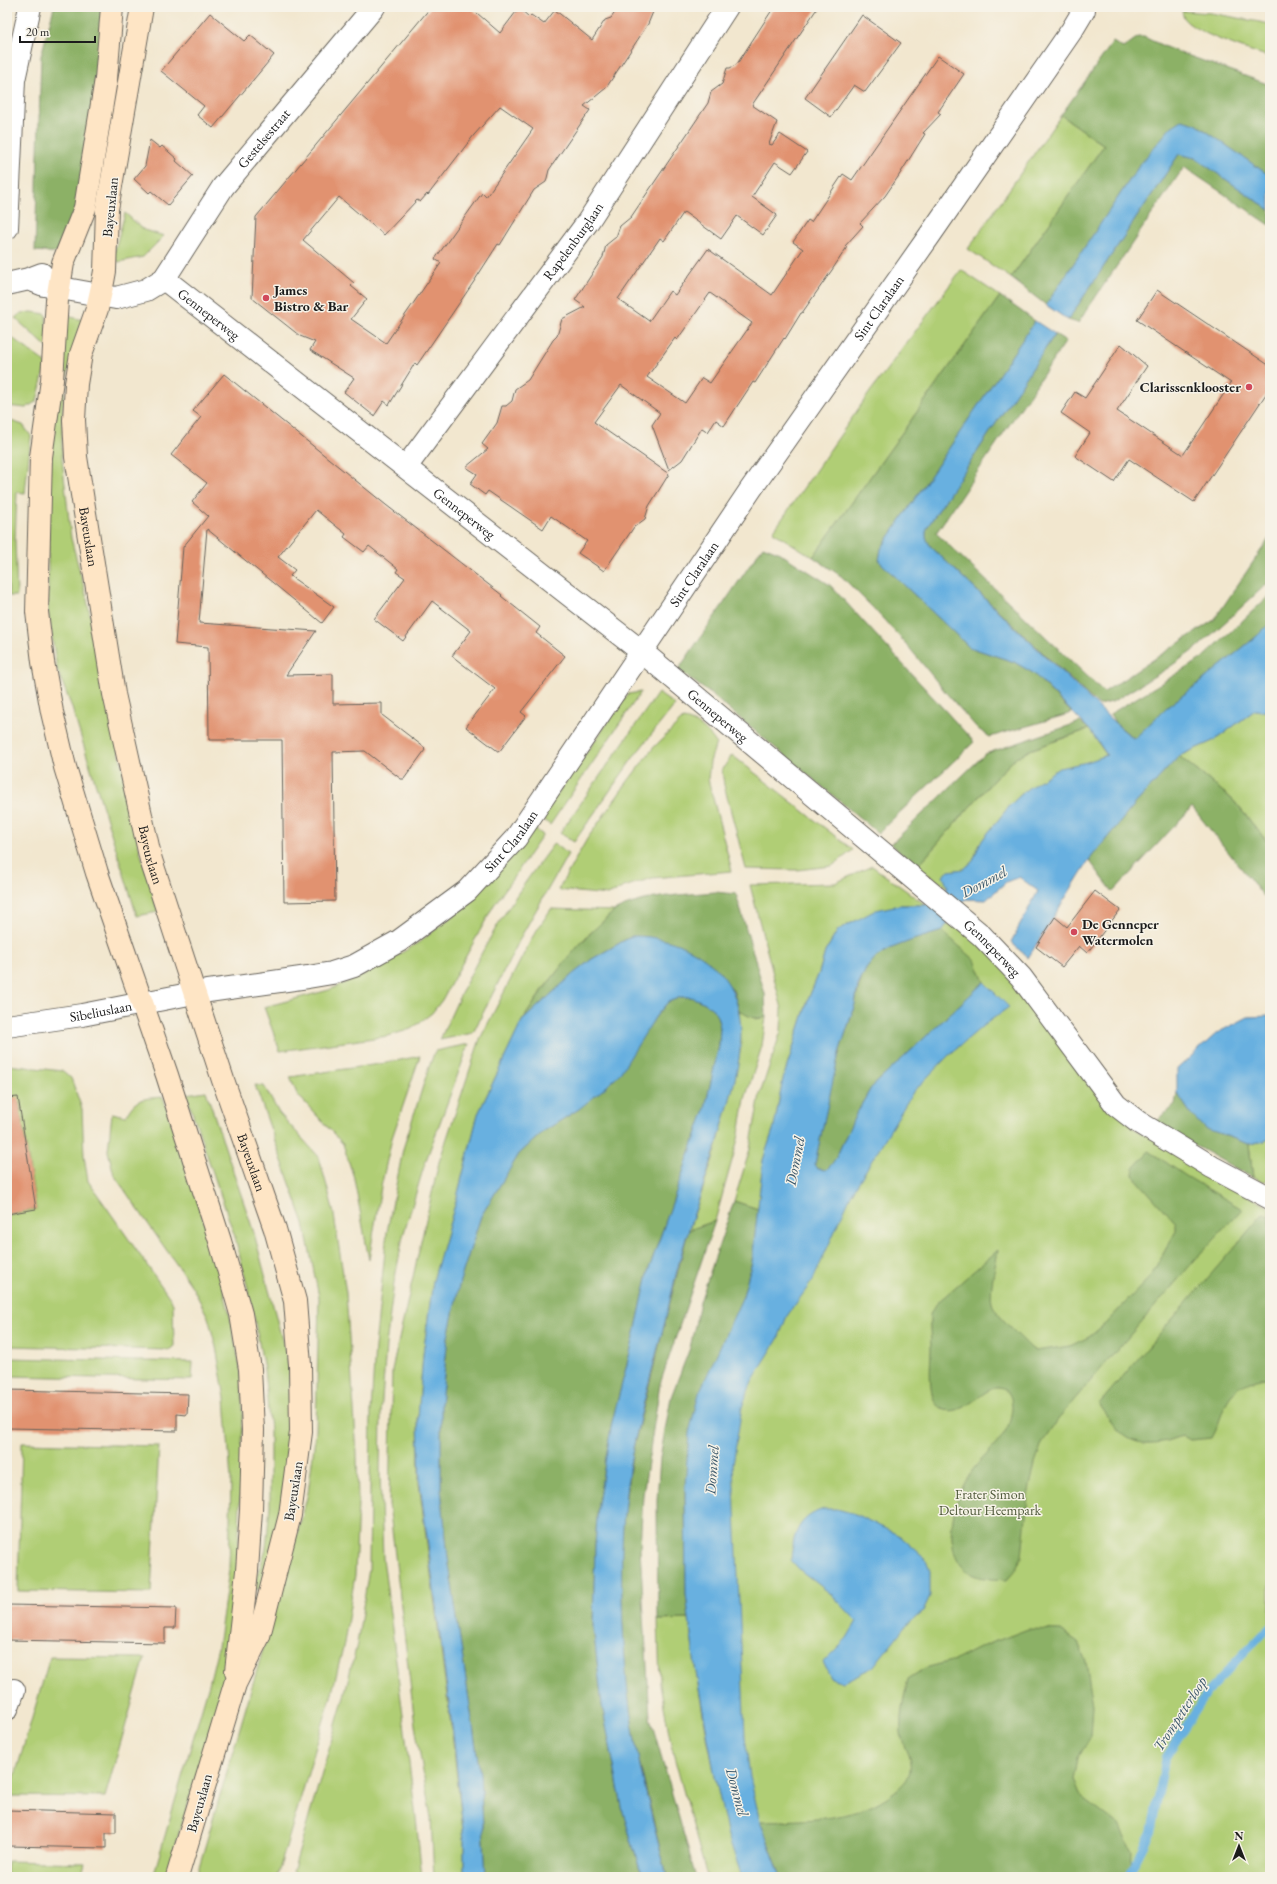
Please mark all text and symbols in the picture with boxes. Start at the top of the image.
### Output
scale bar [20,18,95,44]
text: 20 m [26,24,50,40]
street label: Gestelsestraat [233,104,294,172]
street label: Bayeuxlaan [98,176,122,238]
street label: Rapelenburglaan [539,198,607,284]
street label: Sint Claralaan [850,271,908,344]
place label: James Bistro & Bar [272,281,349,315]
street label: Genneperweg [174,284,244,345]
marker: James Bistro & Bar [261,293,271,303]
place label: Clarissenklooster [1140,378,1241,396]
marker: Clarissenklooster [1244,382,1254,392]
street label: Genneperweg [430,483,500,544]
street label: Bayeuxlaan [75,506,103,569]
street label: Sint Claralaan [665,537,723,610]
street label: Genneperweg [684,684,753,746]
street label: Sint Claralaan [480,806,542,876]
street label: Bayeuxlaan [135,823,167,887]
water label: Dommel [957,861,1011,902]
street label: Genneperweg [960,915,1026,981]
place label: De Genneper Watermolen [1082,915,1159,949]
marker: De Genneper Watermolen [1069,927,1079,937]
street label: Sibeliuslaan [68,996,134,1026]
street label: Bayeuxlaan [233,1131,270,1194]
water label: Dommel [780,1134,809,1188]
water label: Dommel [700,1444,723,1496]
street label: Bayeuxlaan [279,1459,307,1522]
park label: Frater Simon Deltour Heempark [939,1485,1042,1519]
water label: Trompetterloop [1148,1673,1211,1755]
water label: Dommel [722,1765,753,1819]
street label: Bayeuxlaan [182,1771,216,1834]
north arrow [1219,1826,1259,1866]
text: N [1235,1829,1244,1843]

